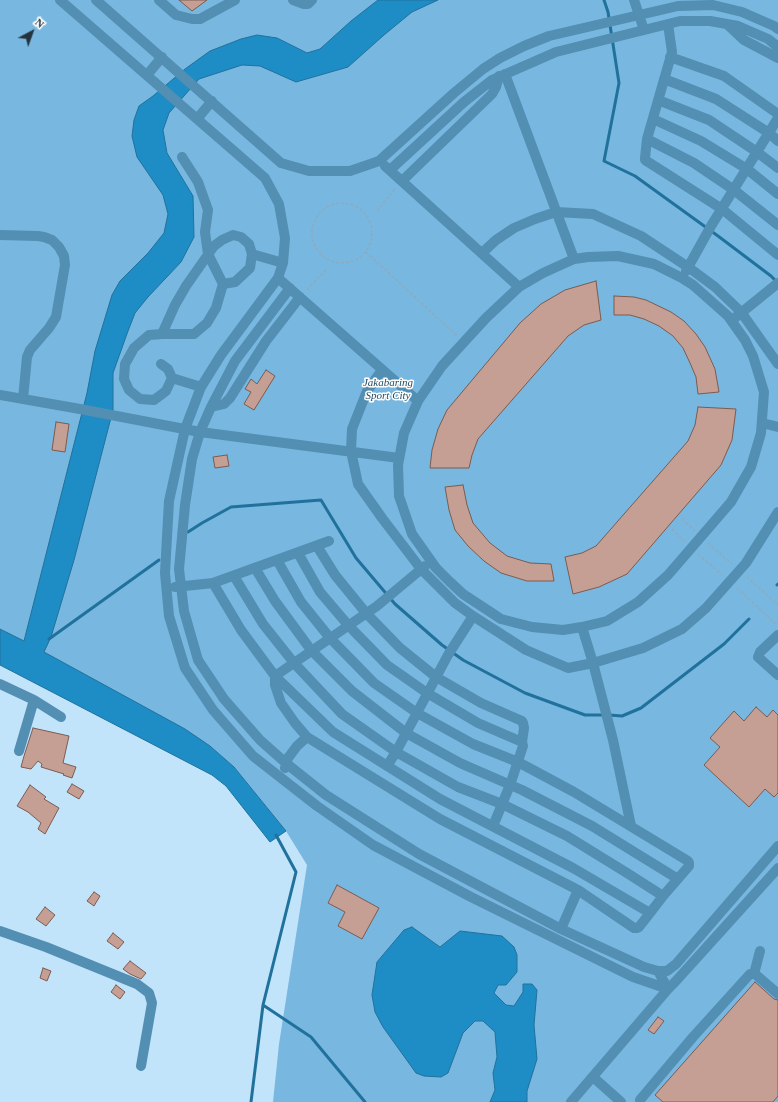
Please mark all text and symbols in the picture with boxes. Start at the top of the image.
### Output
north arrow [12,12,52,52]
text: N [33,16,47,30]
park label: Jakabaring Sport City [363,376,413,402]

